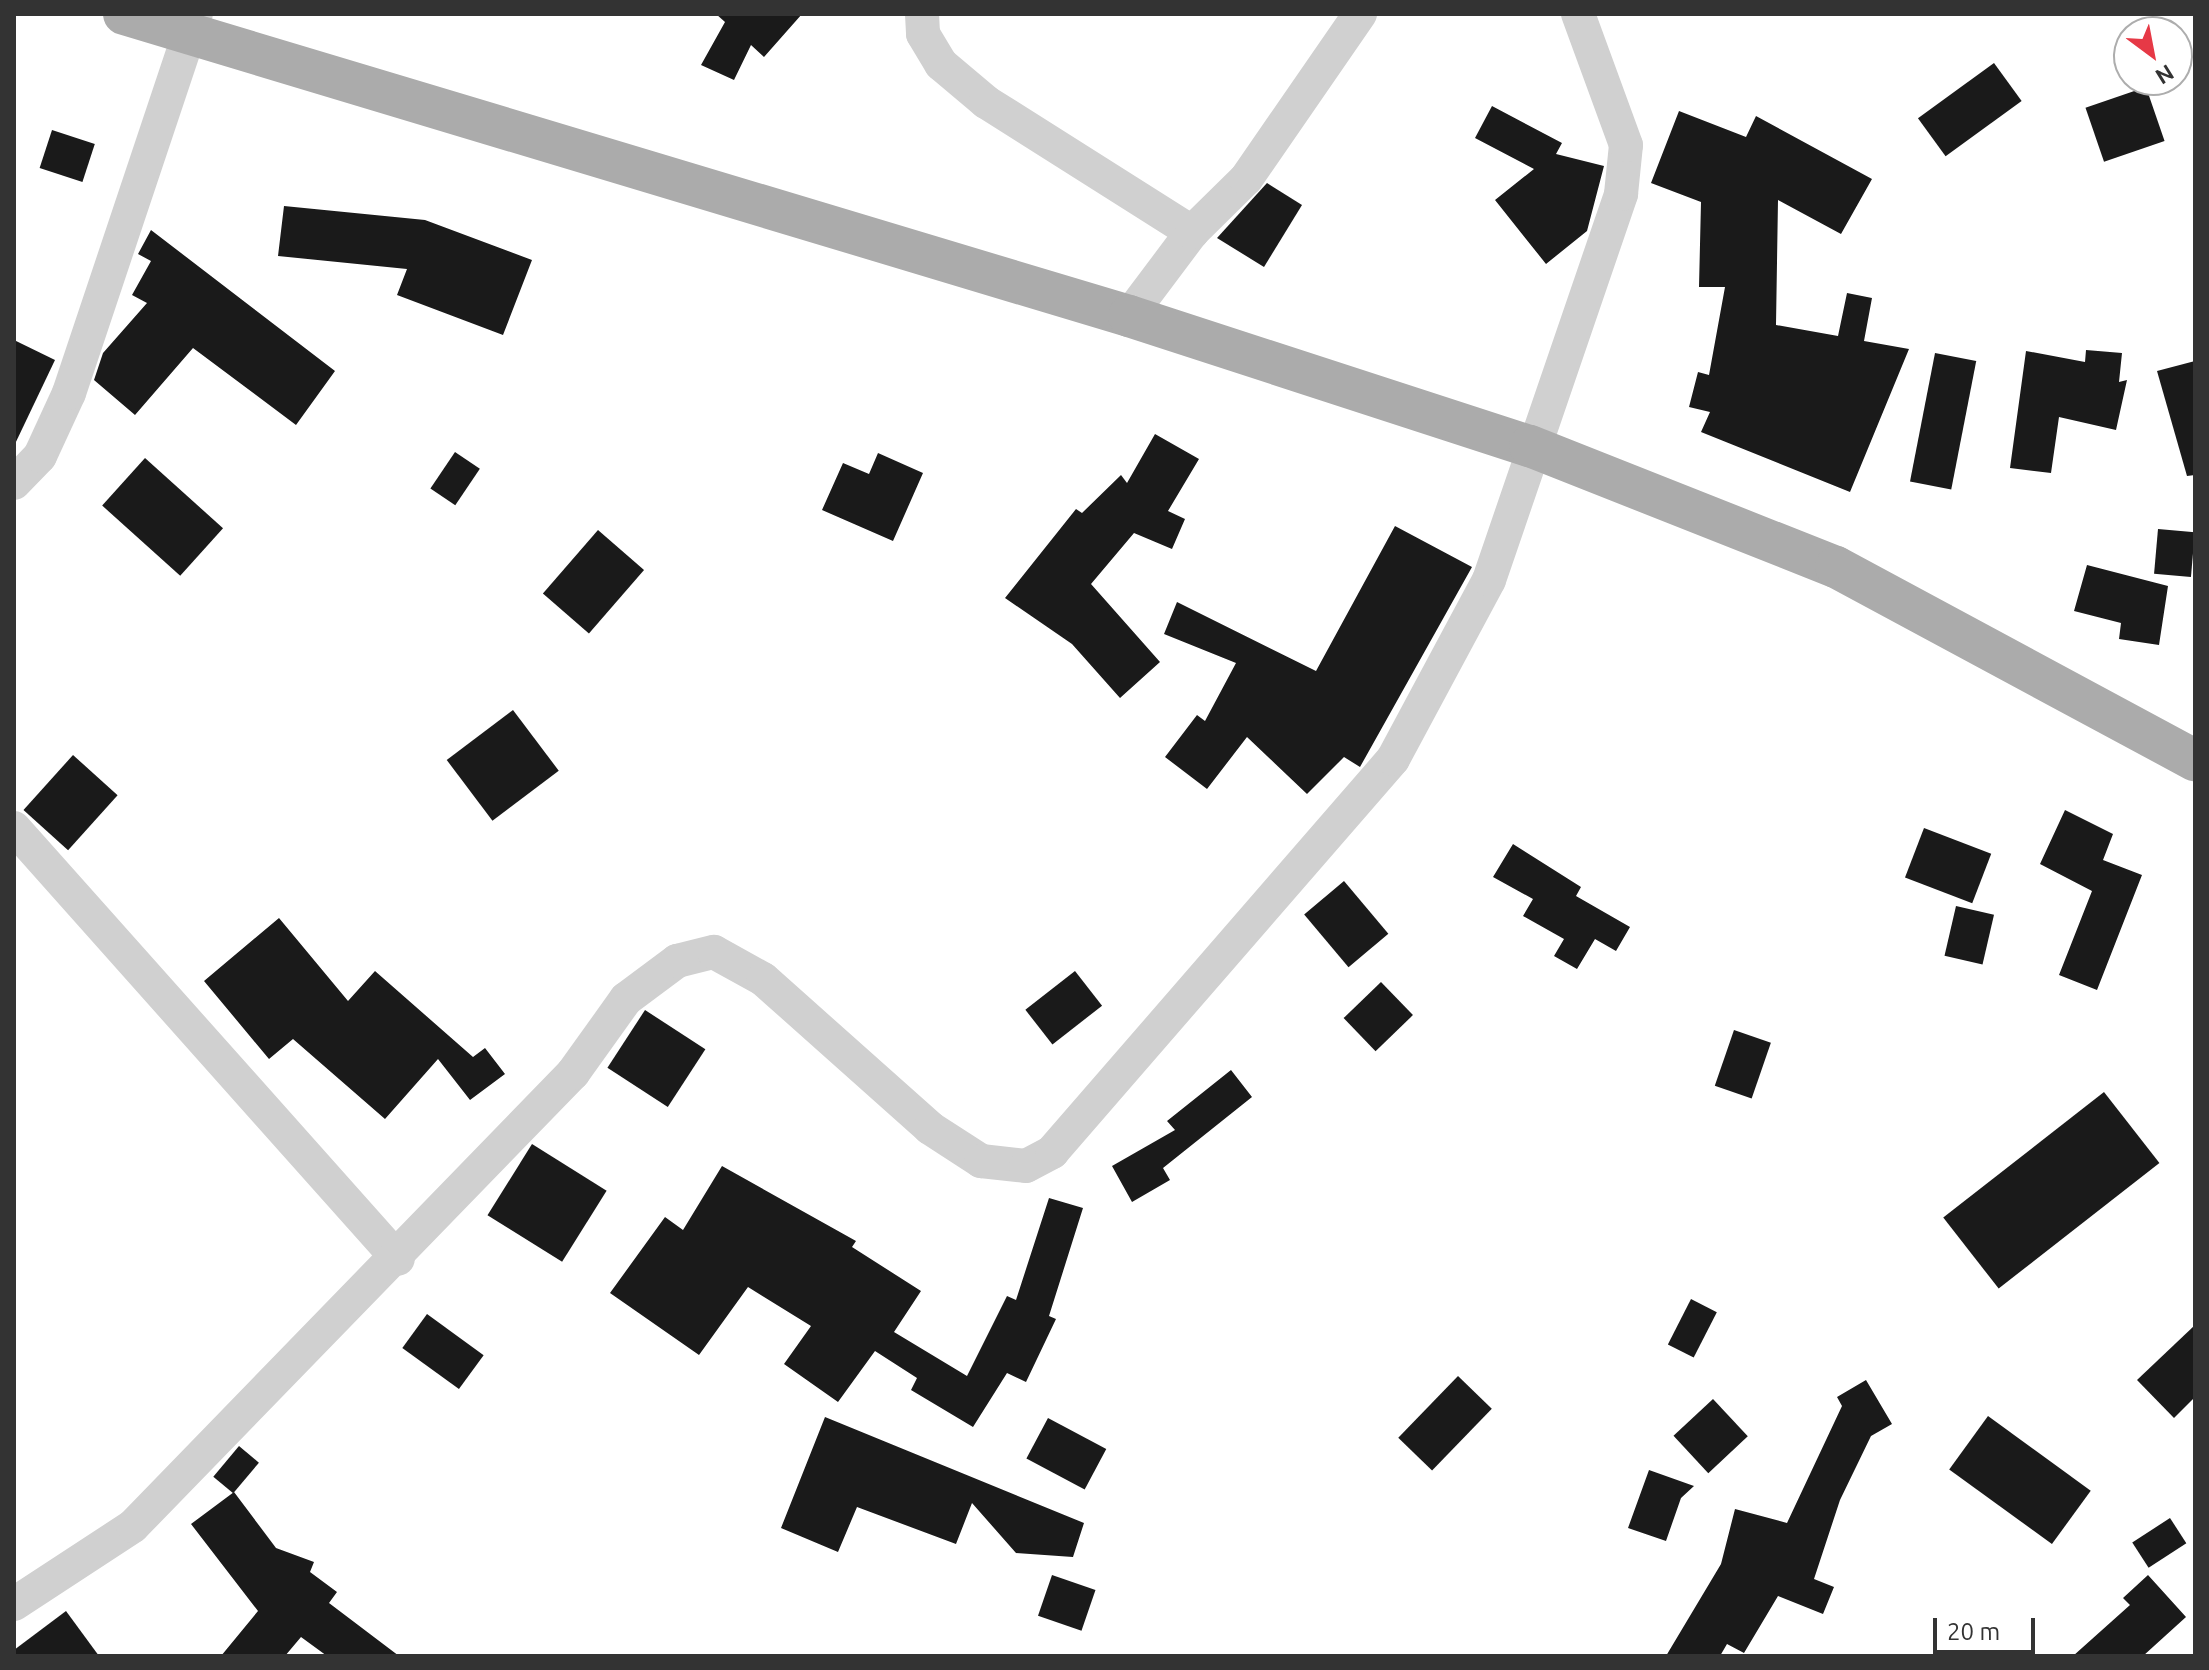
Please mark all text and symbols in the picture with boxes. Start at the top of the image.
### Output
north arrow [2113,16,2193,96]
text: N [2151,60,2179,90]
scale bar [1937,1602,2039,1652]
text: 20 m [1947,1618,2000,1645]

